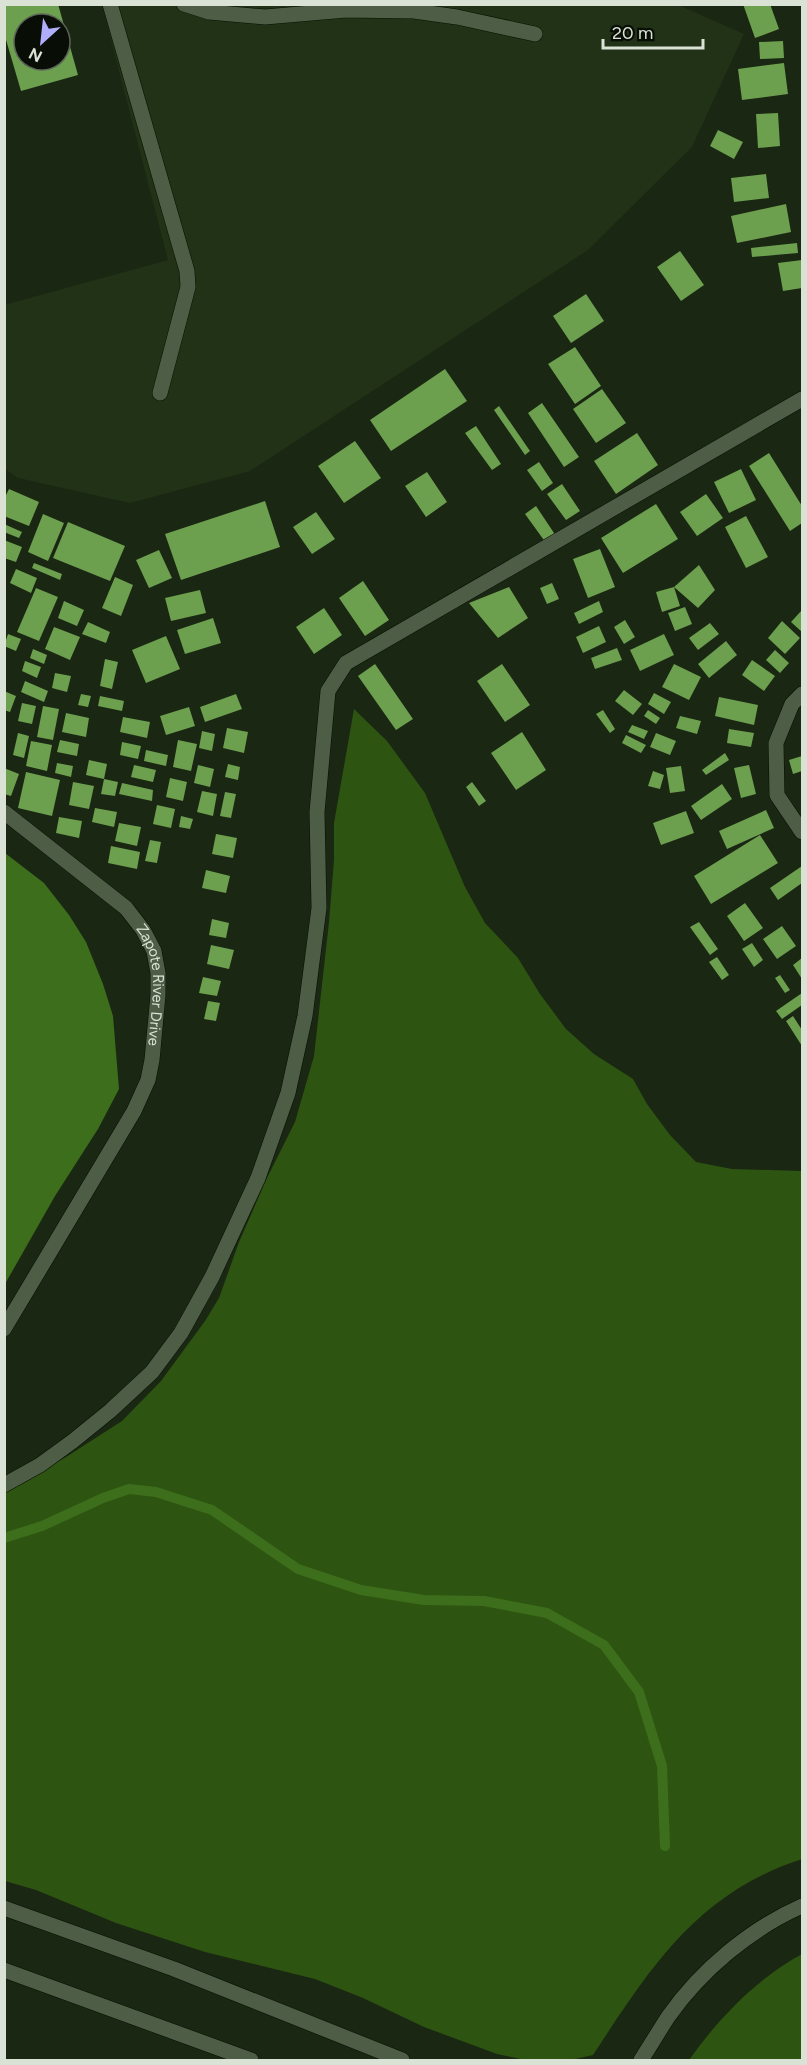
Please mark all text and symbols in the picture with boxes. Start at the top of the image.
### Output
north arrow [12,12,72,72]
scale bar [603,12,704,50]
text: 20 m [612,22,653,44]
text: N [26,44,45,66]
street label: Zapote River Drive [133,920,167,1047]

